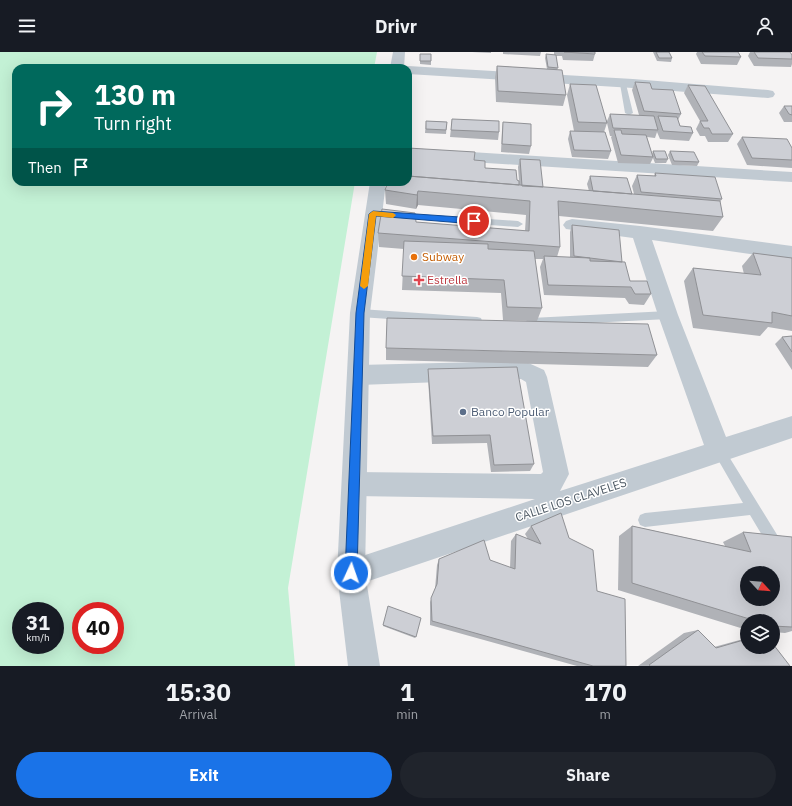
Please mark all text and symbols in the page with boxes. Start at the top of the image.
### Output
icon: menu [16,15,38,37]
text: Drivr [375,15,417,38]
icon: person [754,15,776,37]
text: 130 m [94,76,176,113]
icon: right [28,80,80,132]
text: Turn right [94,112,172,135]
icon: arrive [70,156,92,178]
text: Then [28,158,62,177]
pin [457,204,491,238]
icon: arrive [463,210,485,232]
place label: Subway [422,249,464,264]
marker: Subway [409,252,419,262]
place label: Estrella [427,272,468,287]
marker: Estrella [414,275,424,285]
place label: Banco Popular [471,404,550,419]
marker: Banco Popular [458,407,468,417]
street label: CALLE LOS CLAVELES [513,474,628,525]
position arrow [330,552,372,594]
north arrow [740,566,780,606]
map controls [740,566,780,654]
speed limit sign: 40 [72,602,124,654]
text: 31 [26,609,50,636]
button: layers [740,614,780,654]
text: km/h [26,631,50,644]
text: 15:30 [165,676,231,708]
text: 1 [400,676,414,708]
text: 170 [583,676,627,708]
text: Arrival [179,706,217,723]
text: min [396,706,418,723]
text: m [599,706,611,723]
button: Exit [16,752,392,798]
button: Share [400,752,776,798]

